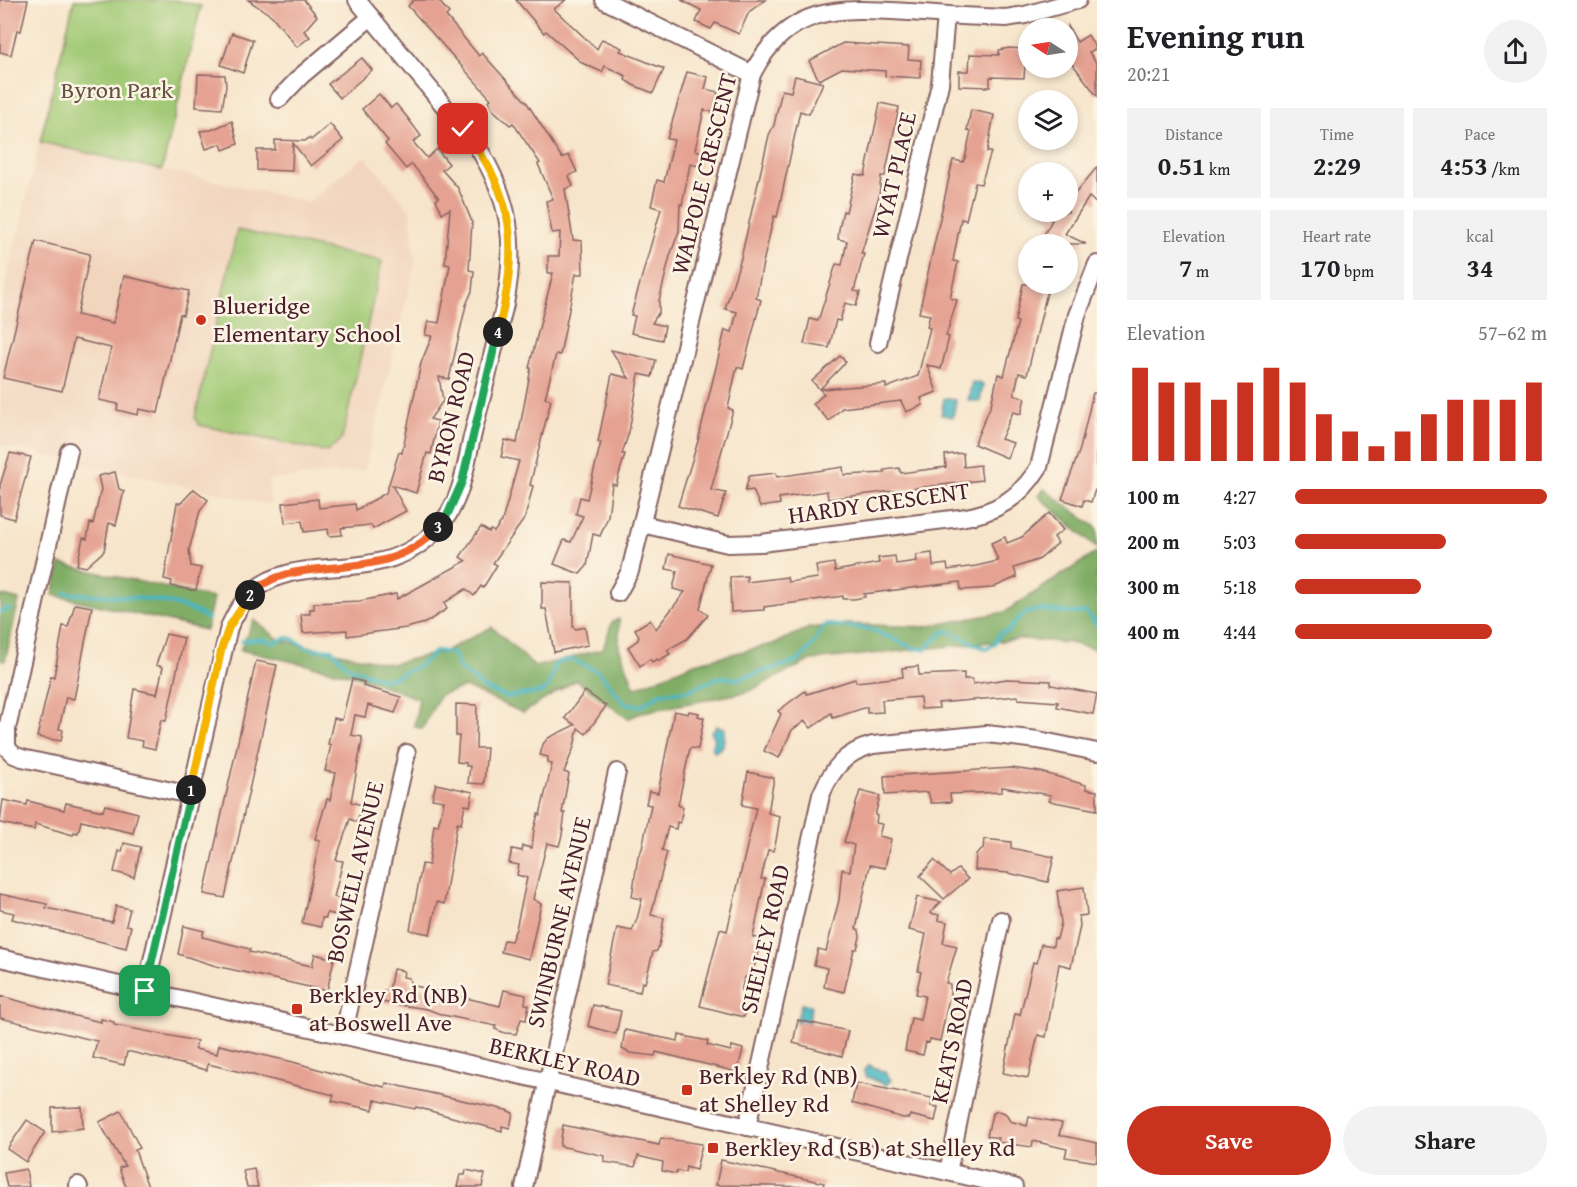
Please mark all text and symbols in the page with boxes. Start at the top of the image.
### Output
text: Evening run [1127,12,1304,60]
north arrow [1018,18,1078,78]
map controls [1018,18,1078,294]
button: share [1484,20,1547,83]
text: 20:21 [1127,59,1170,88]
street label: WALPOLE CRESCENT [662,69,745,278]
park label: Byron Park [61,72,174,107]
button: layers [1018,90,1078,150]
pin [437,103,488,154]
street label: WYAT PLACE [862,108,925,242]
icon: check [446,112,479,145]
text: Distance [1165,122,1223,146]
text: Time [1320,122,1354,146]
text: Pace [1465,122,1495,146]
text: 0.51 [1158,146,1206,185]
text: 2:29 [1313,146,1361,185]
text: 4:53 [1440,146,1488,185]
text: km [1206,157,1230,181]
text: /km [1488,157,1520,181]
button: + [1018,162,1078,222]
text: Elevation [1163,224,1225,248]
text: Heart rate [1303,224,1371,248]
text: kcal [1466,224,1494,248]
button: − [1018,234,1078,294]
text: 7 [1179,248,1192,287]
text: 170 [1300,248,1340,287]
text: 34 [1467,248,1493,287]
text: m [1192,259,1209,283]
text: bpm [1340,259,1374,283]
place label: Blueridge Elementary School [213,288,401,351]
marker: Blueridge Elementary School [194,313,208,327]
pin: 4 [483,317,513,347]
text: Elevation [1127,318,1205,347]
text: 57–62 m [1478,318,1547,347]
text: 4 [494,320,502,344]
street label: BYRON ROAD [417,348,484,486]
street label: HARDY CRESCENT [786,472,972,533]
text: 100 m [1127,482,1180,511]
text: 4:27 [1223,482,1257,511]
pin: 3 [423,512,453,542]
text: 3 [434,515,442,539]
text: 200 m [1127,527,1180,556]
text: 5:03 [1223,527,1257,556]
text: 300 m [1127,572,1180,601]
text: 5:18 [1223,572,1257,601]
pin: 2 [235,580,265,610]
text: 2 [246,583,254,607]
text: 400 m [1127,617,1180,646]
text: 4:44 [1223,617,1257,646]
pin: 1 [176,775,206,805]
text: 1 [187,778,195,802]
street label: BOSWELL AVENUE [317,778,392,966]
street label: SWINBURNE AVENUE [517,813,600,1031]
street label: SHELLEY ROAD [730,861,799,1017]
pin [119,965,170,1016]
icon: arrive [128,974,161,1007]
street label: KEATS ROAD [921,975,982,1107]
place label: Berkley Rd (NB) at Boswell Ave [309,977,468,1040]
marker: Berkley Rd (NB) at Boswell Ave [290,1002,304,1016]
street label: BERKLEY ROAD [486,1027,644,1096]
place label: Berkley Rd (NB) at Shelley Rd [699,1058,858,1121]
marker: Berkley Rd (NB) at Shelley Rd [680,1083,694,1097]
button: Save [1127,1106,1331,1175]
button: Share [1343,1106,1547,1175]
place label: Berkley Rd (SB) at Shelley Rd [725,1130,1016,1165]
marker: Berkley Rd (SB) at Shelley Rd [706,1141,720,1155]

